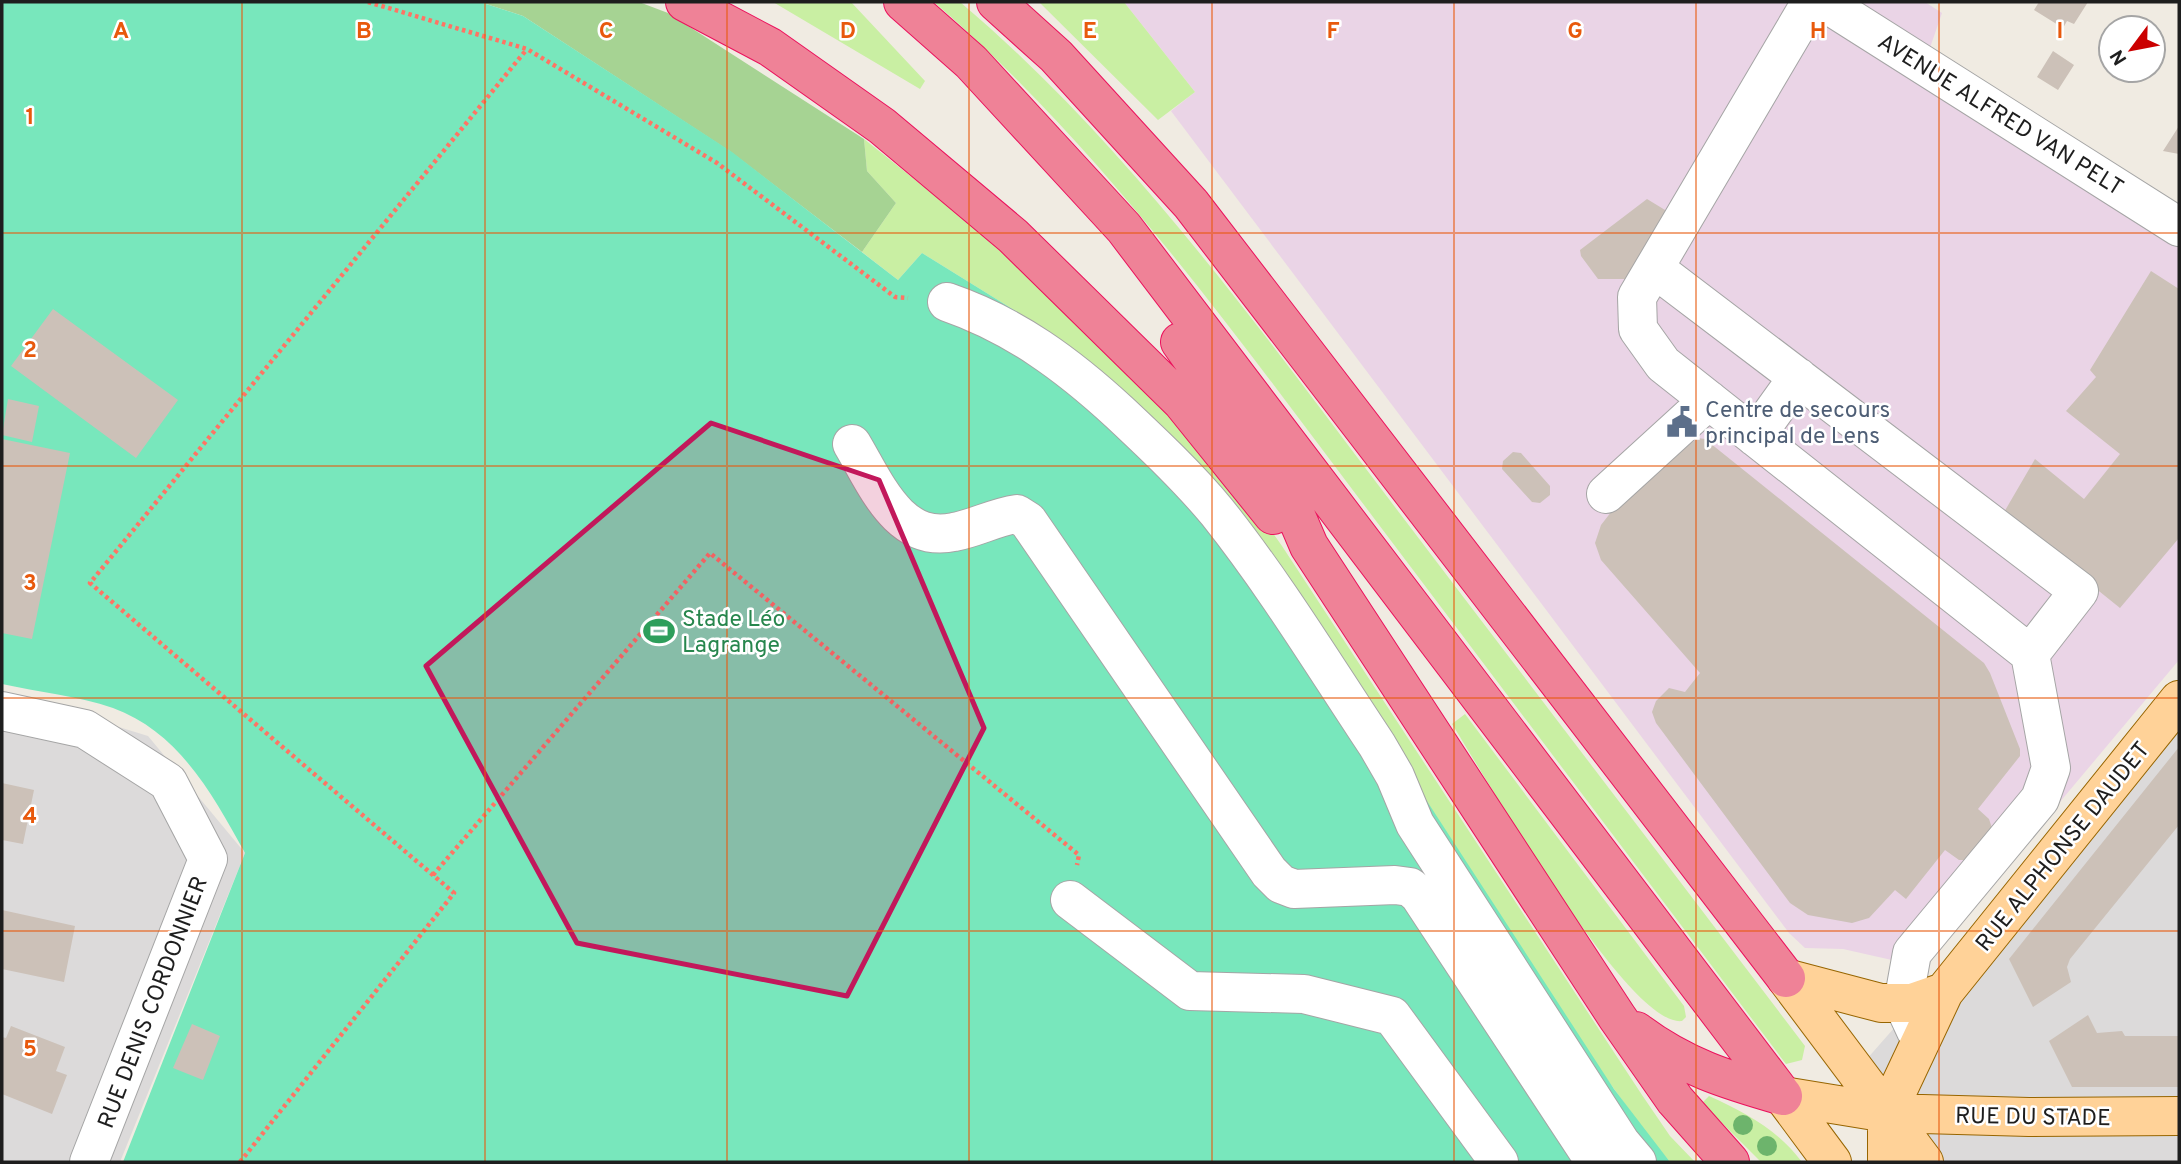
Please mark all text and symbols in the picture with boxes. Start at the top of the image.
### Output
north arrow [2097,14,2167,84]
text: A [113,18,129,47]
text: B [356,18,372,47]
text: C [599,18,613,47]
text: D [840,18,856,47]
text: E [1083,18,1097,47]
text: F [1326,18,1340,47]
text: G [1567,18,1583,47]
text: H [1810,18,1826,47]
text: I [2057,18,2063,47]
street label: AVENUE ALFRED VAN PELT [1872,26,2130,202]
text: 1 [25,104,35,133]
text: 2 [23,337,37,366]
place label: Centre de secours principal de Lens [1705,397,1890,452]
public building icon: Centre de secours principal de Lens [1665,405,1699,439]
text: 3 [23,570,37,599]
place label: Stade Léo Lagrange [682,606,785,661]
sports icon: Stade Léo Lagrange [642,614,676,648]
street label: RUE ALPHONSE DAUDET [1970,737,2158,958]
text: 4 [23,803,37,832]
street label: RUE DENIS CORDONNIER [93,873,216,1133]
text: 5 [23,1036,37,1065]
street label: RUE DU STADE [1955,1103,2111,1134]

